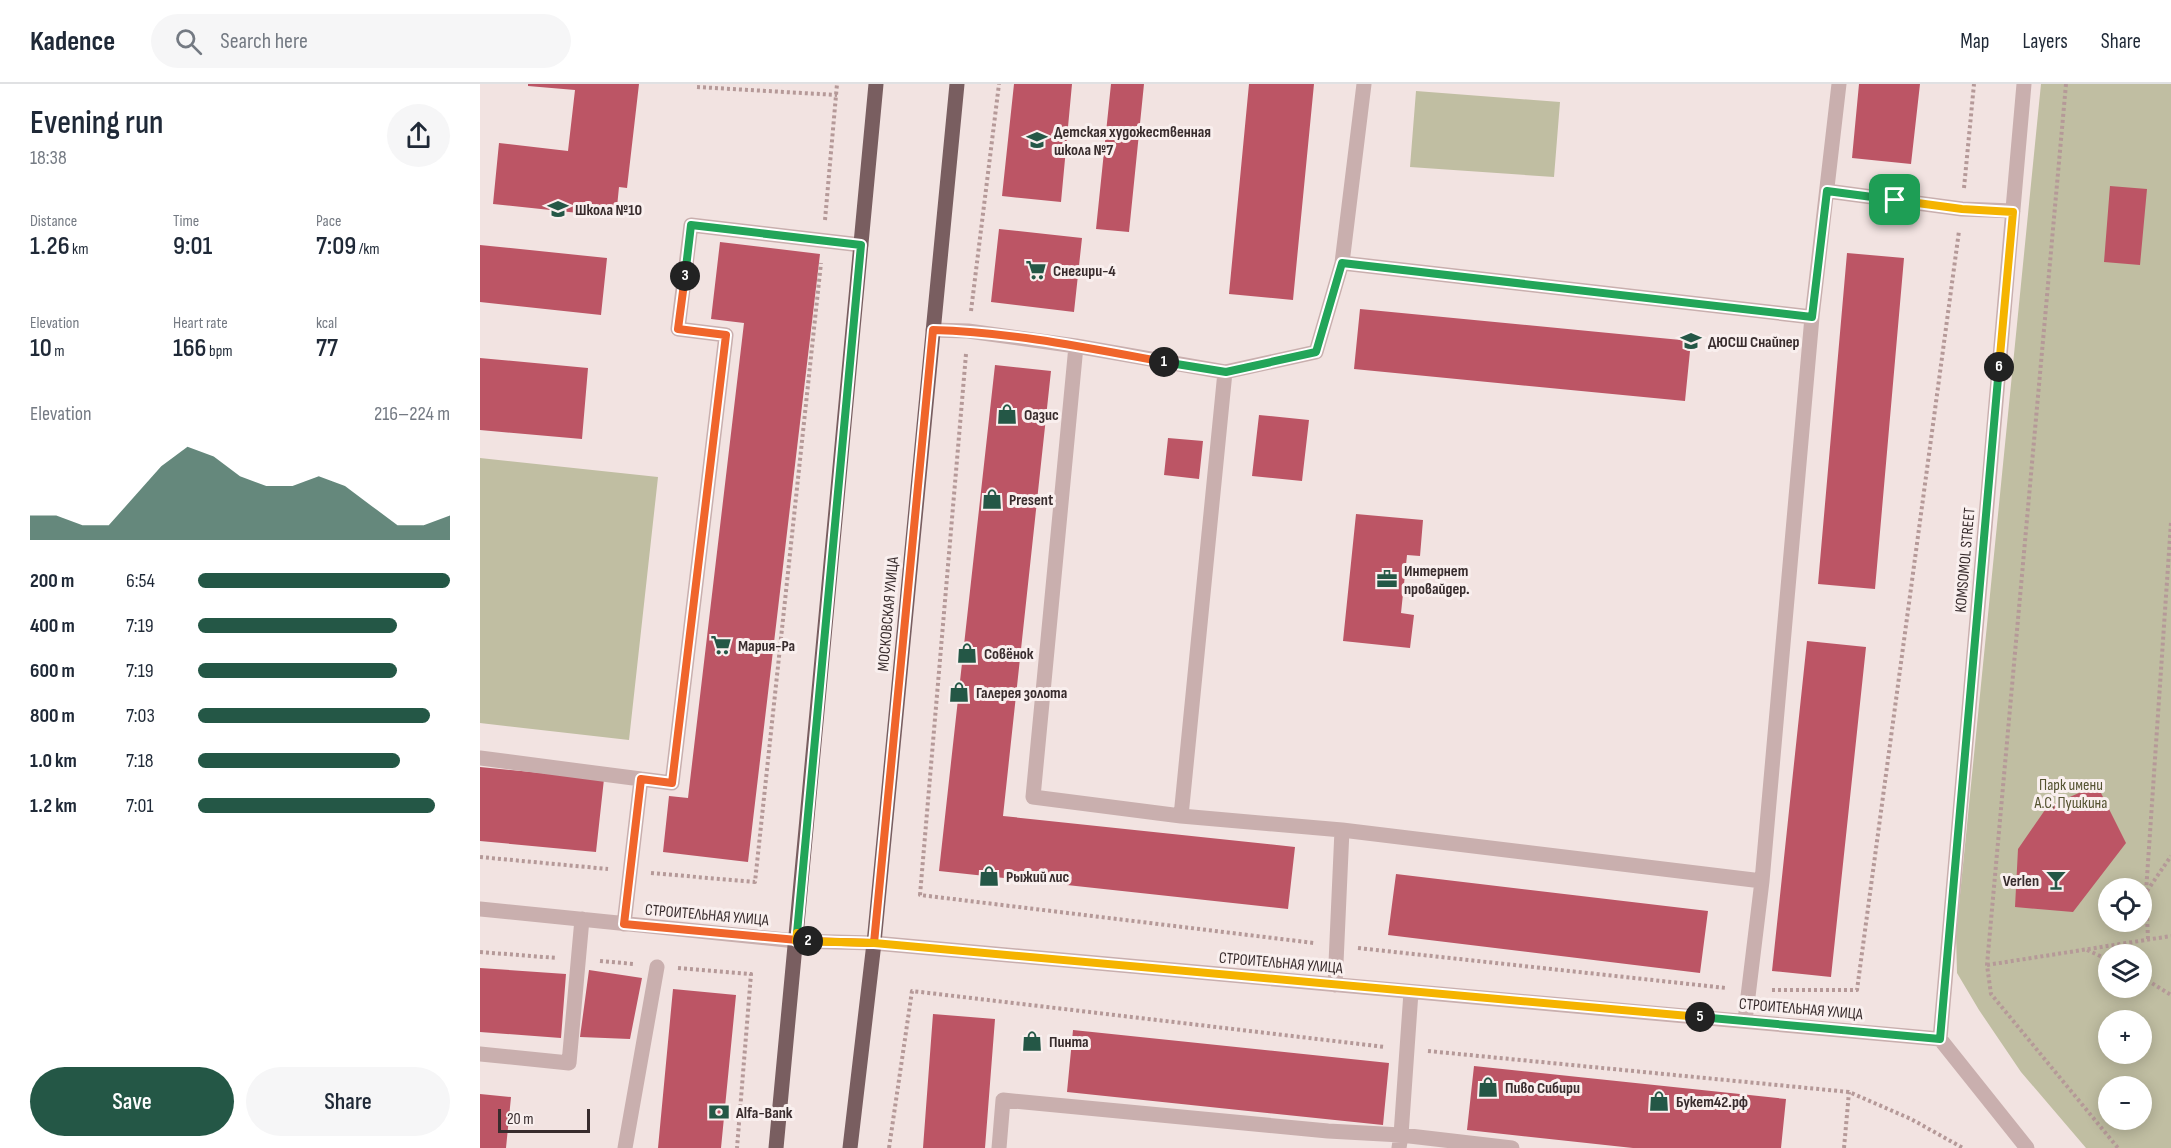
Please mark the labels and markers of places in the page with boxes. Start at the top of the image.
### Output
place label: Детская художественная школа №7 [1054,123,1211,160]
school or university icon: Детская художественная школа №7 [1025,128,1049,152]
pin [1869,174,1920,225]
school or university icon: Школа №10 [546,197,570,221]
place label: Школа №10 [575,201,642,220]
supermarket icon: Снегири-4 [1024,258,1048,282]
pin: 3 [670,261,700,291]
place label: Снегири-4 [1053,262,1116,281]
school or university icon: ДЮСШ Снайпер [1679,329,1703,353]
place label: ДЮСШ Снайпер [1708,333,1800,352]
pin: 1 [1149,347,1179,377]
pin: 6 [1984,352,2014,382]
shop icon: Оазис [995,402,1019,426]
place label: Оазис [1024,406,1059,425]
shop icon: Present [980,487,1004,511]
place label: Present [1009,491,1053,510]
place label: Интернет провайдер. [1404,562,1470,599]
office icon: Интернет провайдер. [1375,567,1399,591]
supermarket icon: Мария-Ра [709,633,733,657]
place label: Мария-Ра [738,637,795,656]
shop icon: Совёнок [955,641,979,665]
place label: Совёнок [984,645,1034,664]
shop icon: Галерея золота [947,680,971,704]
place label: Галерея золота [976,684,1067,703]
shop icon: Рыжий лис [977,864,1001,888]
place label: Рыжий лис [1006,868,1069,887]
bar icon: Verlen [2044,868,2068,892]
place label: Verlen [2003,872,2039,891]
pin: 2 [793,926,823,956]
pin: 5 [1685,1002,1715,1032]
shop icon: Пинта [1020,1029,1044,1053]
place label: Пинта [1049,1033,1089,1052]
shop icon: Пиво Сибири [1476,1075,1500,1099]
place label: Пиво Сибири [1505,1079,1580,1098]
shop icon: Букет42.рф [1647,1089,1671,1113]
place label: Букет42.рф [1676,1093,1748,1112]
bank icon: Alfa-Bank [707,1100,731,1124]
place label: Alfa-Bank [735,1104,793,1123]

